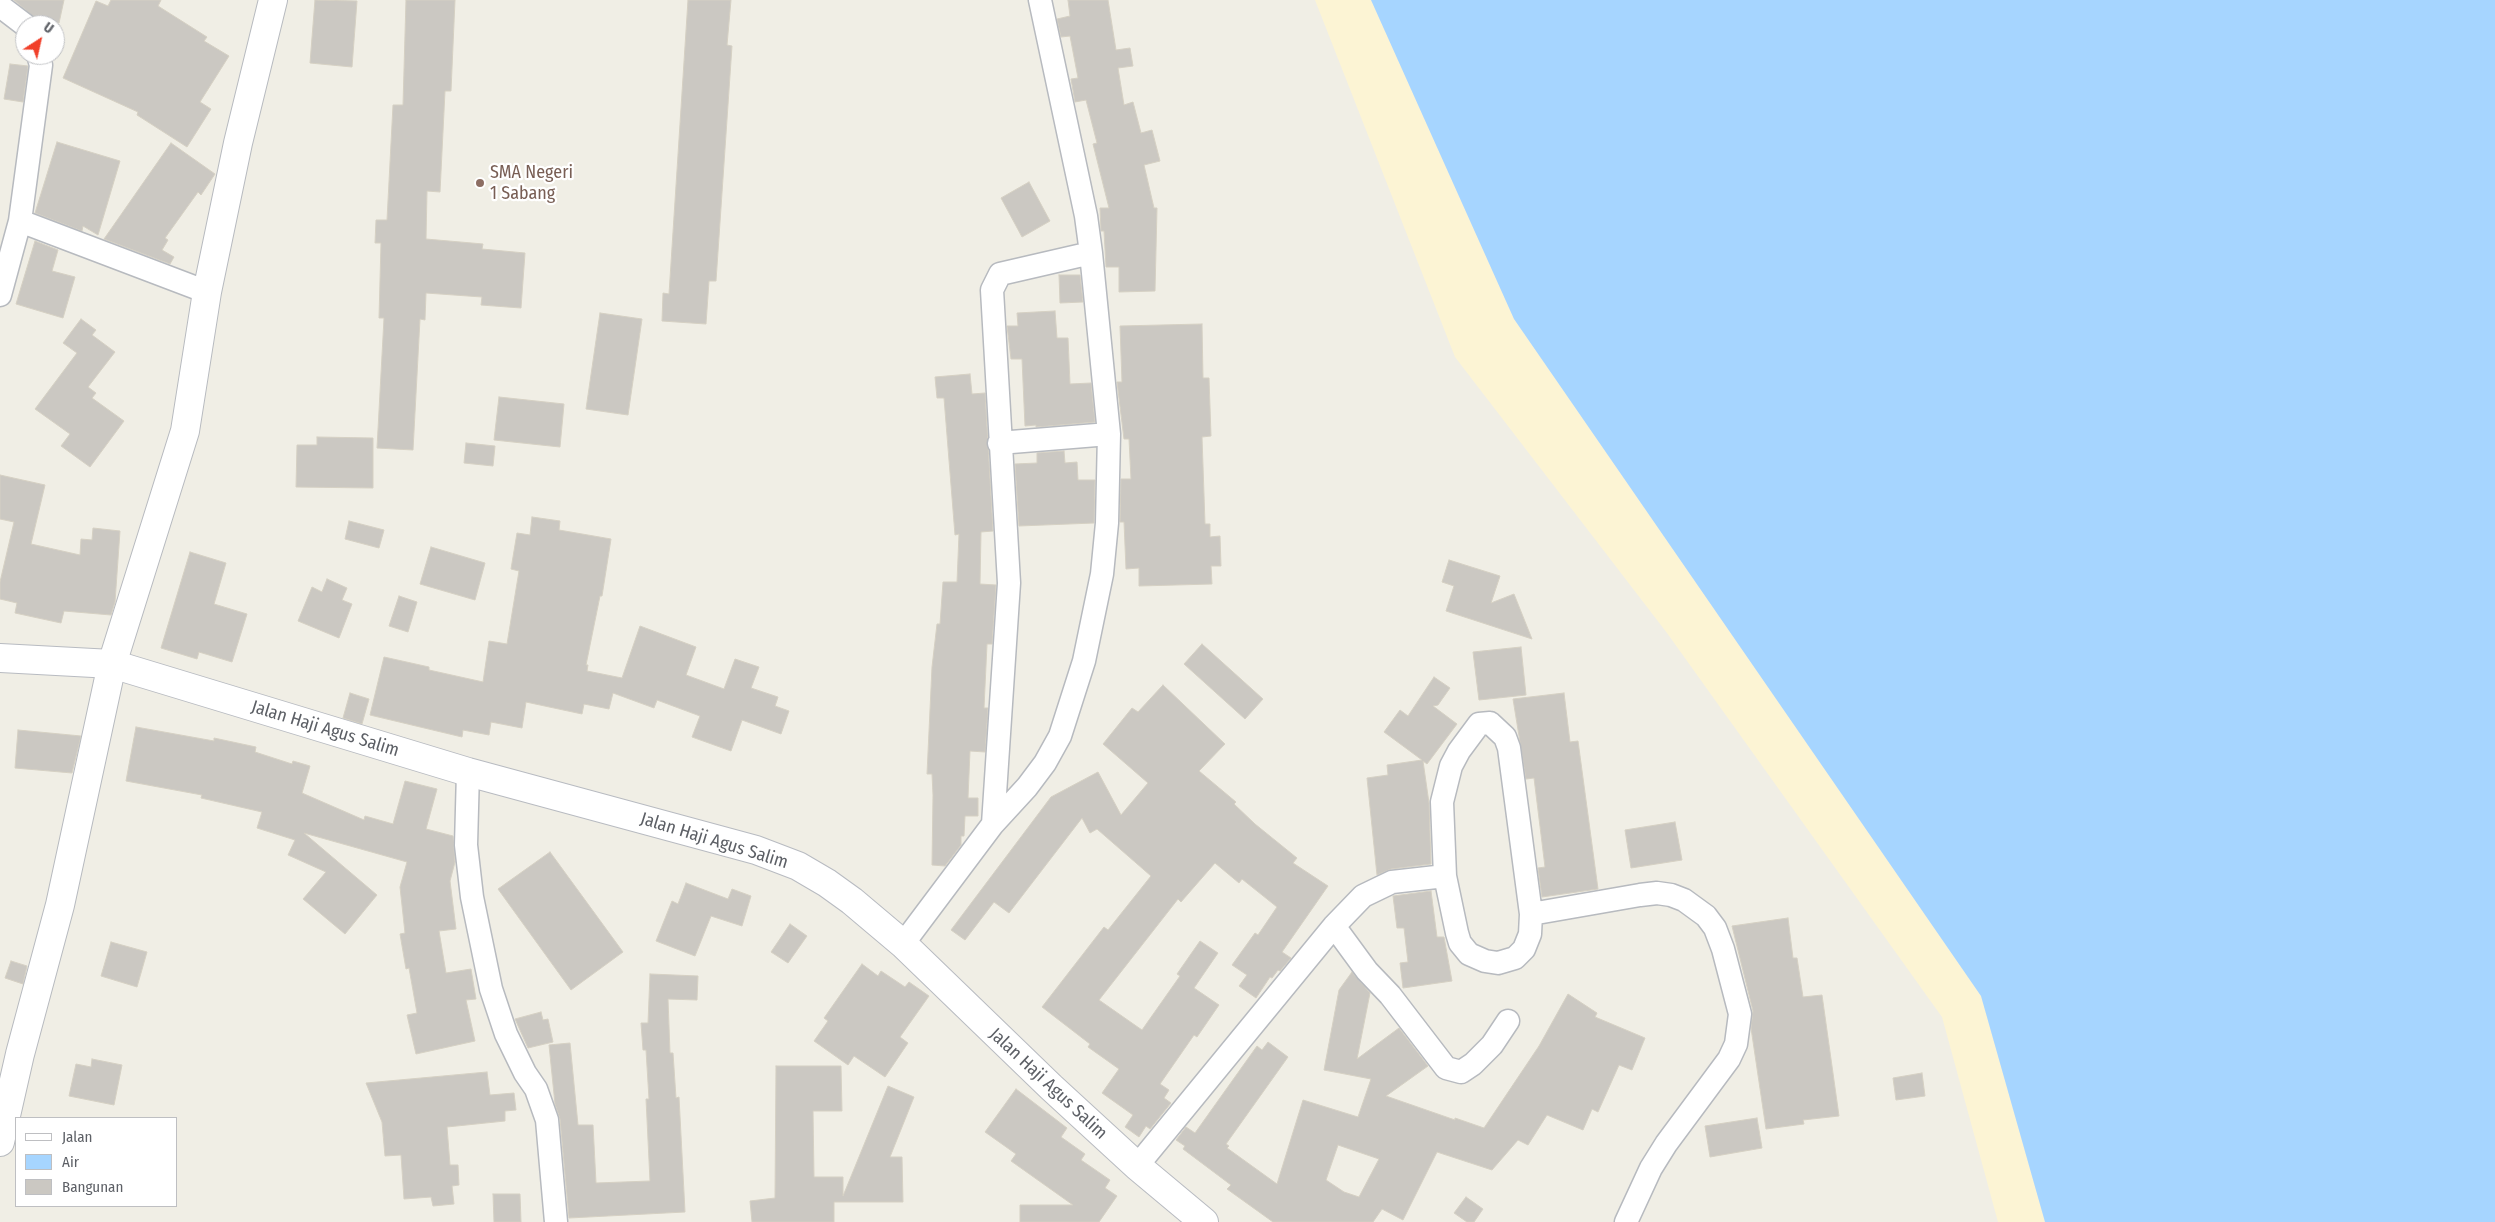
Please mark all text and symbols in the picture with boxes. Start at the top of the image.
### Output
north arrow [15,15,65,65]
text: U [40,19,57,37]
place label: SMA Negeri 1 Sabang [490,162,573,204]
marker: SMA Negeri 1 Sabang [474,177,486,189]
street label: Jalan Haji Agus Salim [249,696,401,762]
street label: Jalan Haji Agus Salim [638,808,790,874]
street label: Jalan Haji Agus Salim [985,1024,1111,1144]
legend [15,1117,178,1207]
text: Jalan [62,1128,92,1146]
text: Air [62,1153,79,1171]
text: Bangunan [62,1178,123,1196]

